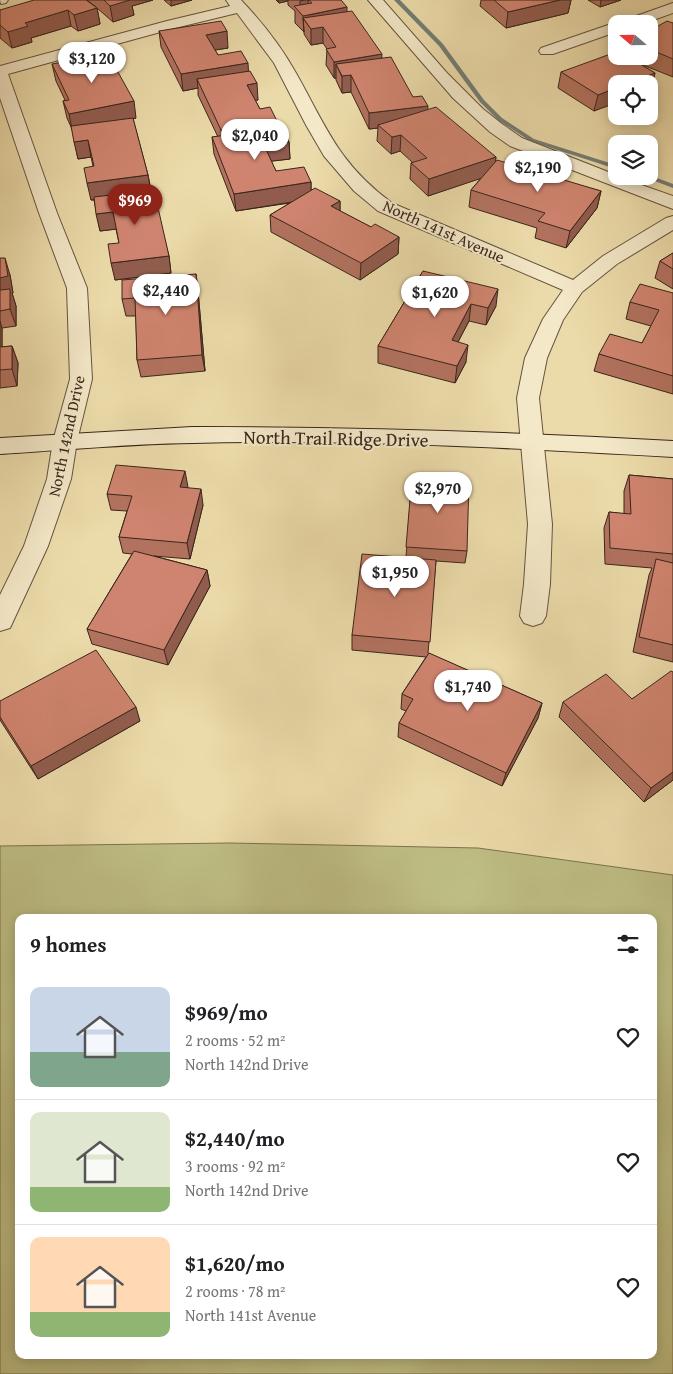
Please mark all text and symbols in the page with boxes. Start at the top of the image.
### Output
north arrow [608,15,658,65]
map controls [608,15,658,185]
pin: $3,120 [51,42,133,84]
text: $3,120 [69,46,115,70]
button: locate [608,75,658,125]
pin: $2,040 [214,119,296,161]
text: $2,040 [232,123,278,147]
button: layers [608,135,658,185]
pin: $2,190 [497,150,579,193]
text: $2,190 [515,155,561,179]
pin: $969 [105,184,165,226]
text: $969 [118,188,152,212]
street label: North 141st Avenue [379,193,509,269]
pin: $2,440 [125,274,207,316]
pin: $1,620 [394,276,476,318]
text: $2,440 [143,278,189,302]
text: $1,620 [412,280,458,304]
street label: North 142nd Drive [41,373,91,499]
street label: North Trail Ridge Drive [243,422,429,454]
pin: $2,970 [397,472,479,514]
text: $2,970 [415,476,461,500]
pin: $1,950 [354,556,436,598]
text: $1,950 [372,560,418,584]
pin: $1,740 [427,670,509,712]
text: $1,740 [445,674,491,698]
text: 9 homes [30,929,106,960]
icon: filters [614,930,642,958]
text: $969/mo [185,997,268,1028]
icon: home [70,1007,130,1067]
icon: heart [614,1023,642,1051]
text: 2 rooms · 52 m² [185,1028,285,1052]
text: North 142nd Drive [185,1052,308,1076]
text: $2,440/mo [185,1123,285,1154]
icon: home [70,1132,130,1192]
icon: heart [614,1148,642,1176]
text: 3 rooms · 92 m² [185,1154,285,1178]
text: North 142nd Drive [185,1178,308,1202]
text: $1,620/mo [185,1248,285,1279]
icon: home [70,1257,130,1317]
icon: heart [614,1273,642,1301]
text: 2 rooms · 78 m² [185,1279,285,1303]
text: North 141st Avenue [185,1303,316,1327]

